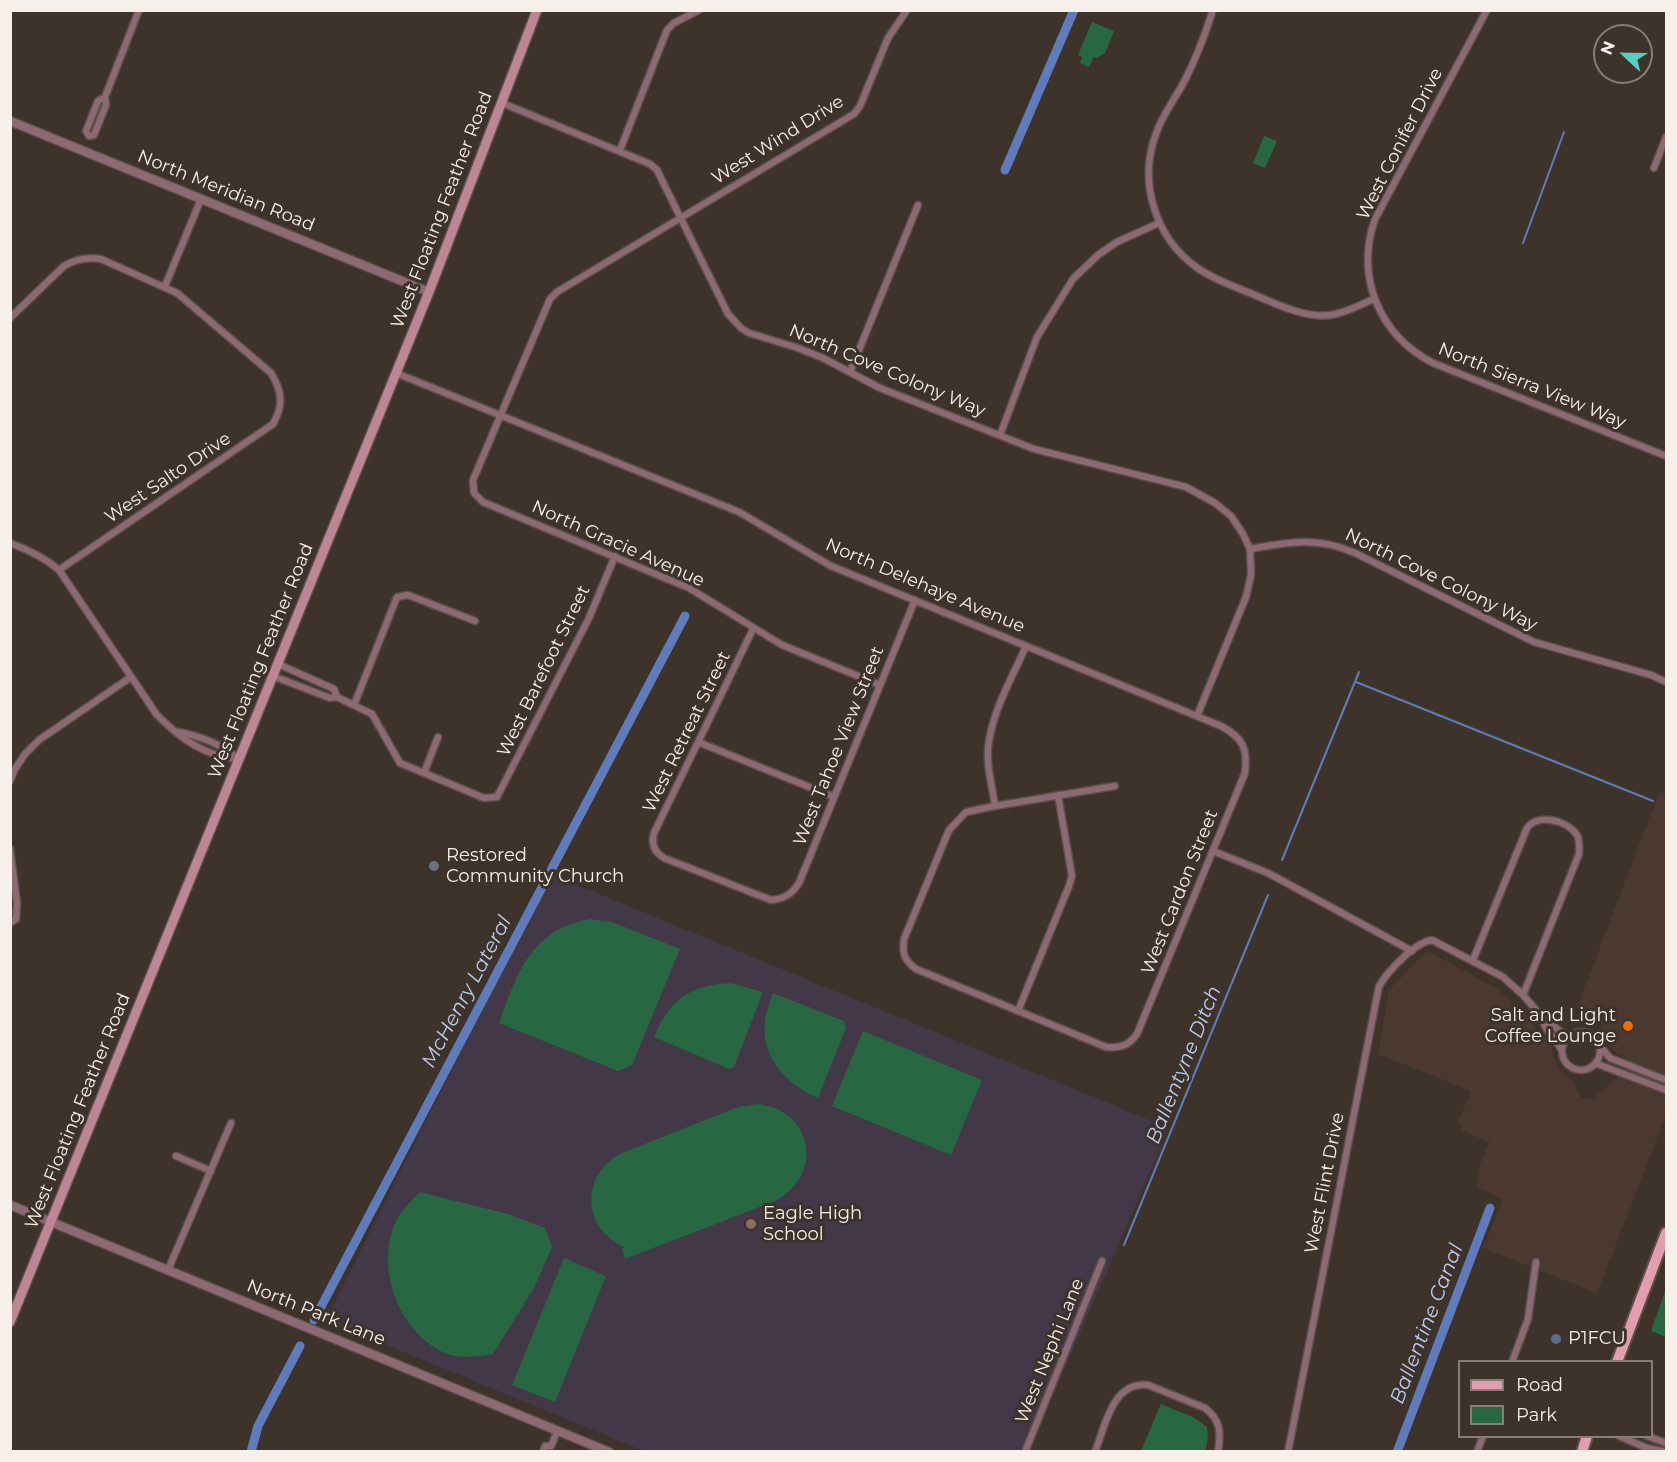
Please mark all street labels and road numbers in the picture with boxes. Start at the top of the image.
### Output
street label: West Conifer Drive [1352,65,1448,223]
street label: West Floating Feather Road [387,89,497,331]
street label: West Wind Drive [708,91,848,189]
street label: North Meridian Road [134,146,318,236]
street label: North Cove Colony Way [786,320,988,422]
street label: North Sierra View Way [1435,338,1629,434]
street label: West Salto Drive [101,428,235,528]
street label: North Gracie Avenue [528,496,708,592]
street label: North Cove Colony Way [1341,524,1541,636]
street label: North Delehaye Avenue [822,534,1028,638]
street label: West Floating Feather Road [204,540,318,782]
street label: West Barefoot Street [493,582,595,760]
street label: West Tahoe View Street [789,643,889,849]
street label: West Retreat Street [639,648,735,816]
street label: West Cardon Street [1137,806,1223,978]
street label: West Floating Feather Road [21,990,135,1232]
street label: West Flint Drive [1301,1111,1349,1255]
street label: North Park Lane [243,1275,389,1351]
street label: West Nephi Lane [1011,1275,1089,1427]

